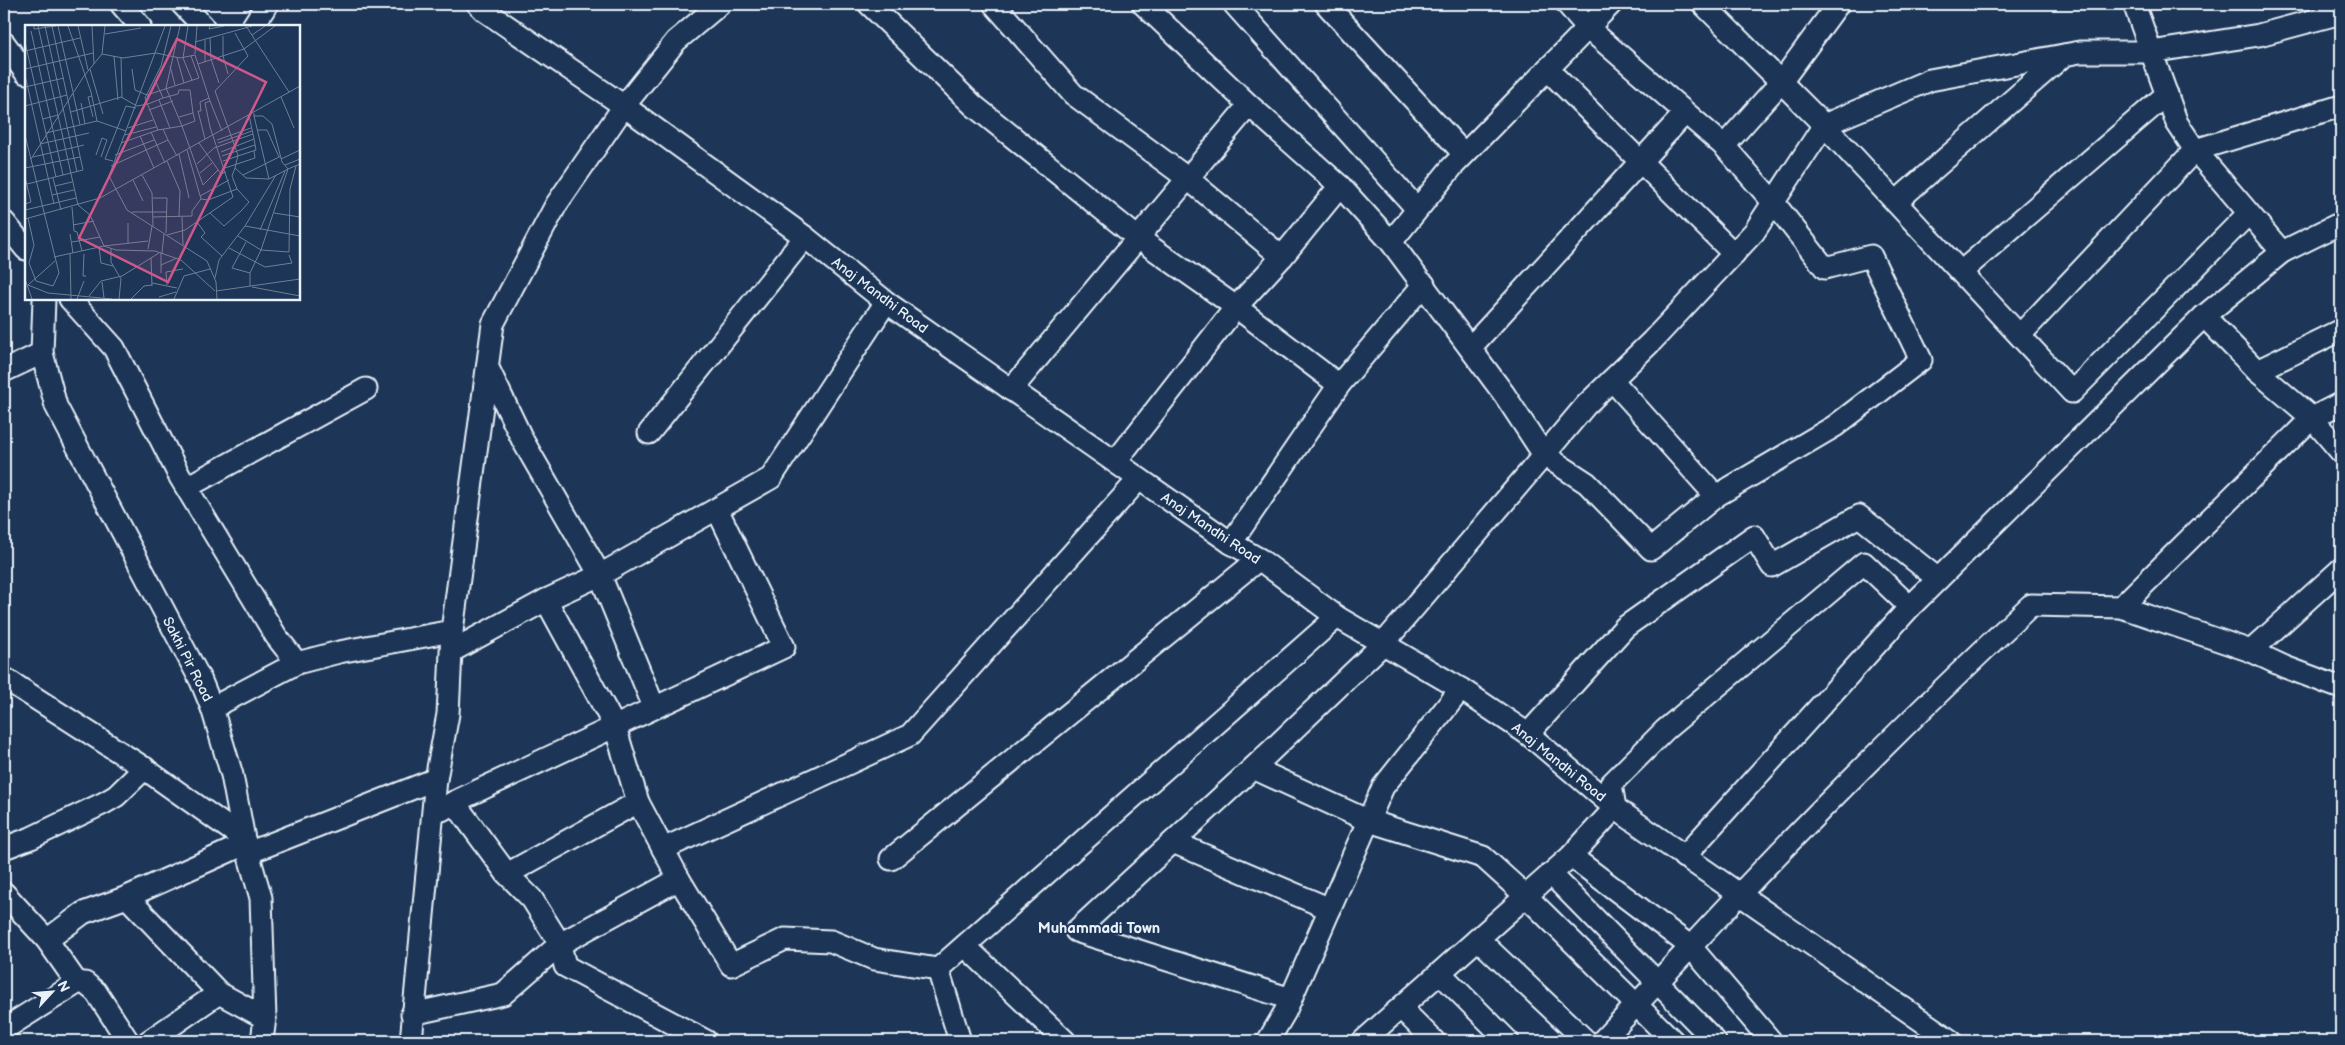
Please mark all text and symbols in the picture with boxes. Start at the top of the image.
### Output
inset map [25,25,300,300]
street label: Anaj Mandhi Road [828,254,931,337]
street label: Anaj Mandhi Road [1158,489,1264,568]
street label: Sakhi Pir Road [159,614,216,704]
street label: Anaj Mandhi Road [1508,719,1609,806]
district label: Muhammadi Town [1038,919,1160,938]
north arrow [28,968,78,1018]
text: N [53,978,73,995]

